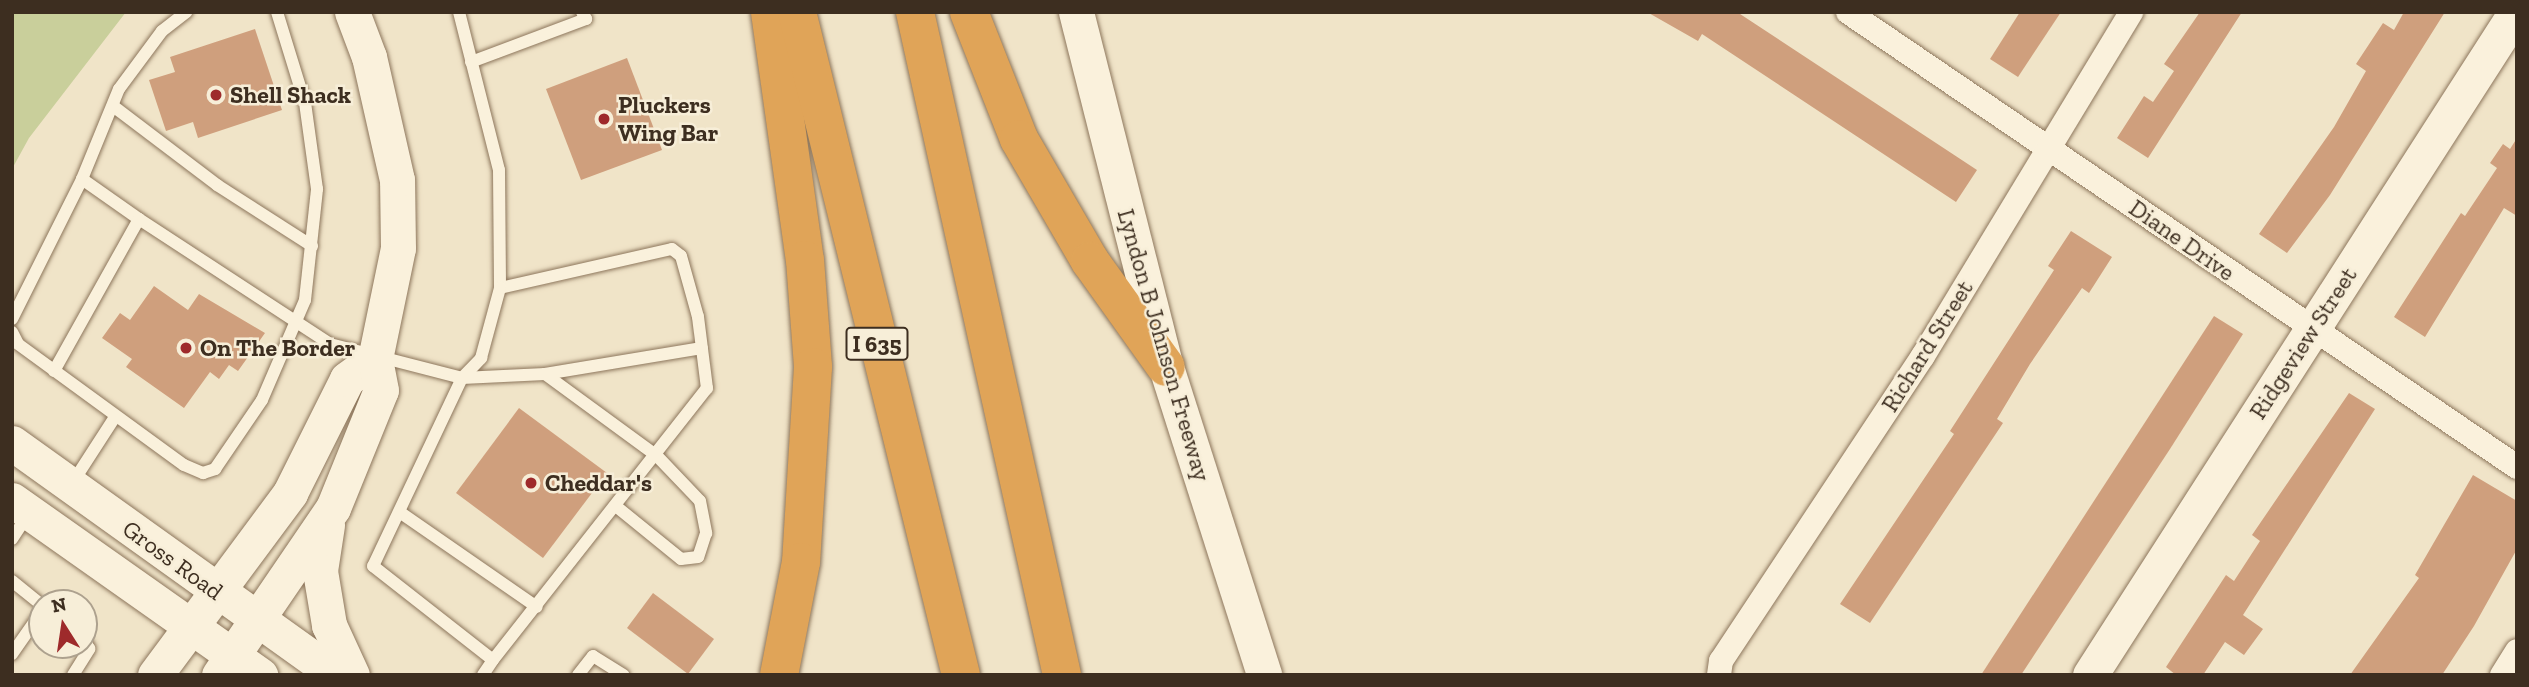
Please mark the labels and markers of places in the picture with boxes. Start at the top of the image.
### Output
place label: Shell Shack [230,81,351,109]
marker: Shell Shack [208,87,224,103]
place label: Pluckers Wing Bar [618,91,718,147]
marker: Pluckers Wing Bar [596,111,612,127]
place label: On The Border [200,334,355,362]
marker: On The Border [178,340,194,356]
place label: Cheddar's [545,469,652,497]
marker: Cheddar's [523,475,539,491]

